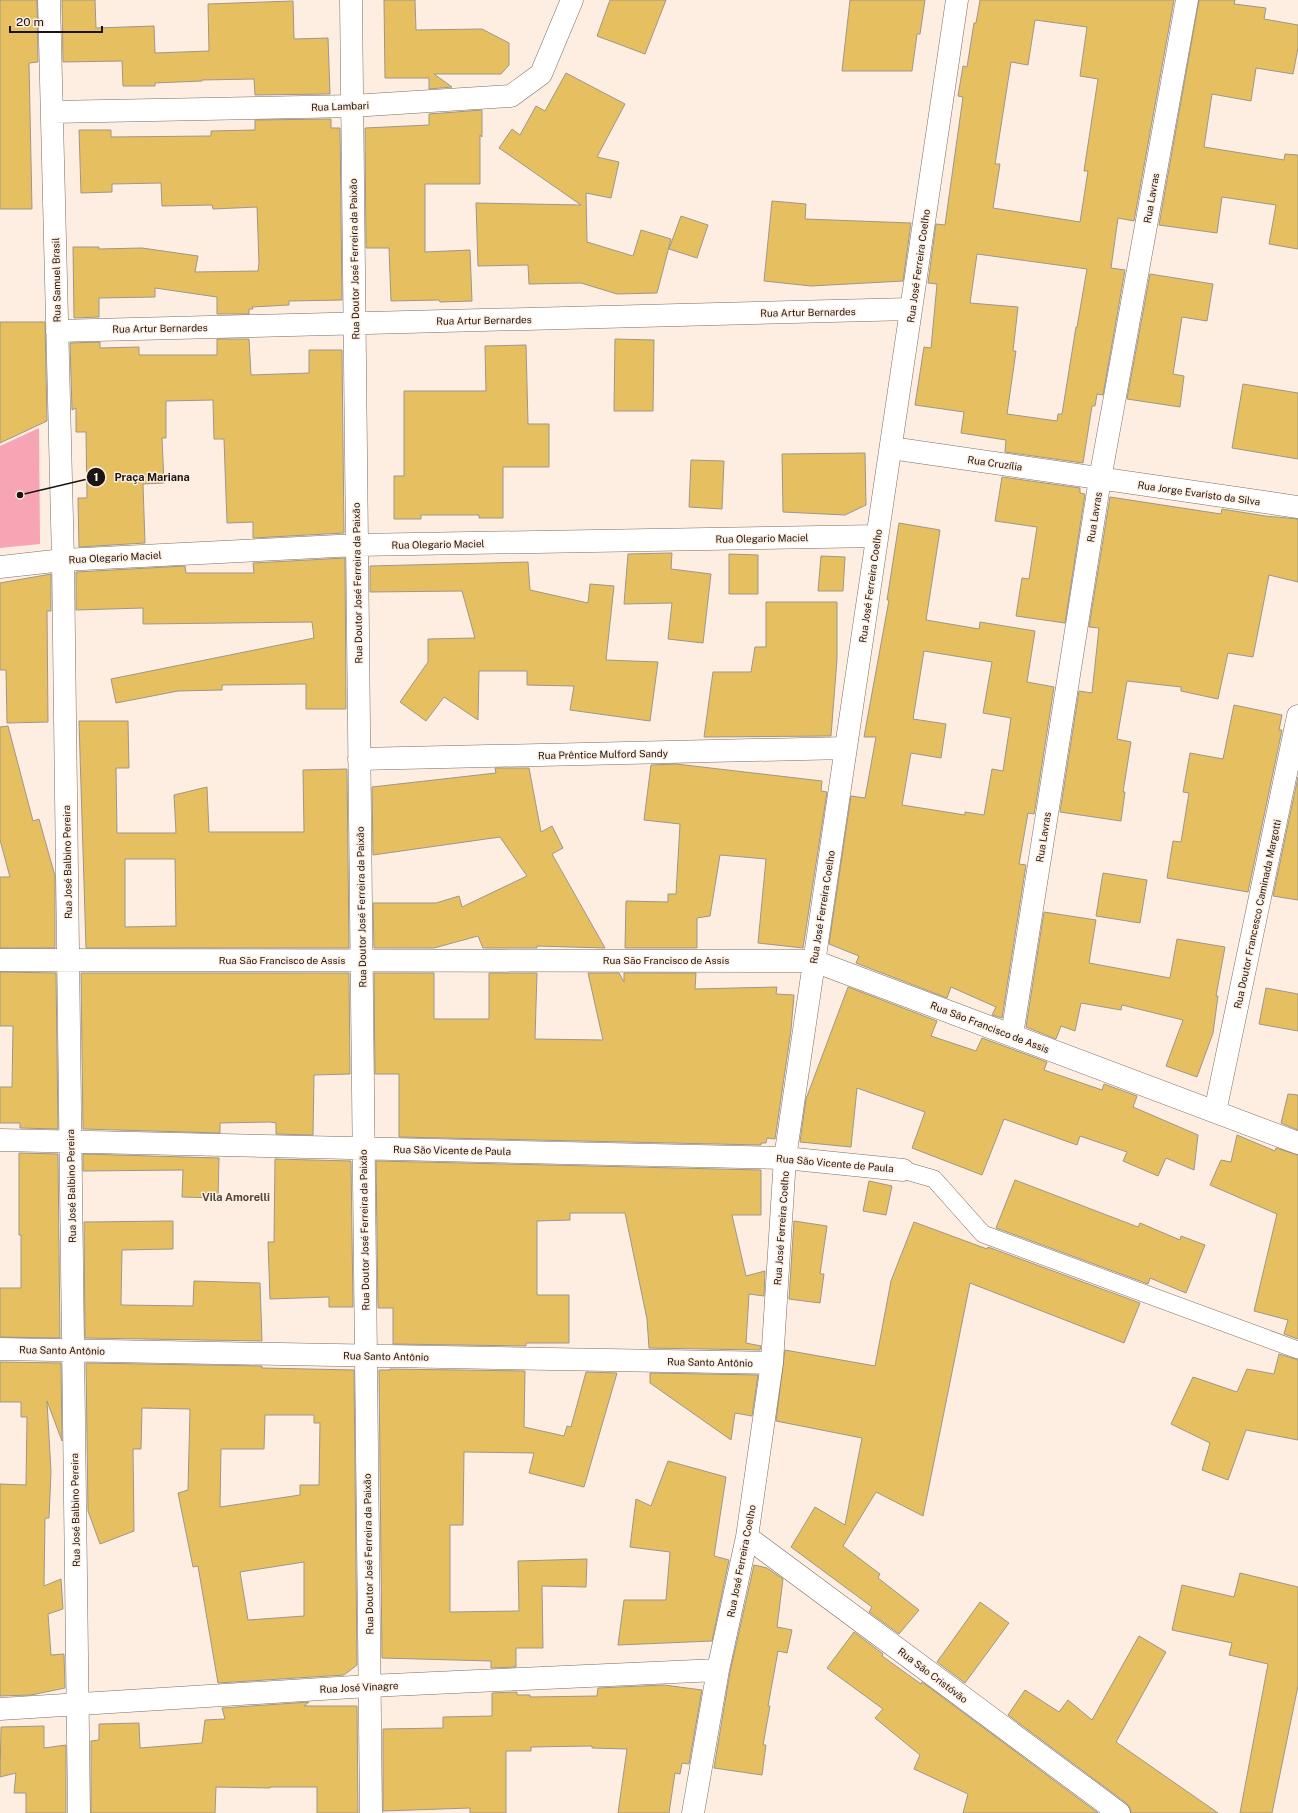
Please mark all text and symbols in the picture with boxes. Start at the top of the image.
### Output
scale bar [10,8,102,34]
text: 20 m [16,15,44,29]
street label: Rua Lambari [311,99,369,113]
street label: Rua Lavras [1141,172,1161,224]
street label: Rua Doutor José Ferreira da Paixão [347,178,361,340]
street label: Rua José Ferreira Coelho [904,208,932,324]
street label: Rua Samuel Brasil [49,238,63,322]
street label: Rua Artur Bernardes [760,305,856,319]
street label: Rua Artur Bernardes [436,313,532,327]
street label: Rua Artur Bernardes [112,321,208,335]
street label: Rua Cruzília [967,453,1023,473]
callout: Praça Mariana [86,466,197,489]
text: 1 [93,470,99,484]
text: Praça Mariana [114,471,190,484]
street label: Rua Jorge Evaristo da Silva [1137,478,1261,508]
street label: Rua Lavras [1084,491,1104,543]
street label: Rua Doutor José Ferreira da Paixão [350,502,364,664]
street label: Rua José Ferreira Coelho [856,528,884,644]
street label: Rua Olegario Maciel [715,531,809,545]
street label: Rua Olegario Maciel [391,537,485,551]
street label: Rua Olegario Maciel [68,549,162,565]
street label: Rua Prêntice Mulford Sandy [538,747,669,761]
street label: Rua José Balbino Pereira [60,805,74,919]
street label: Rua Lavras [1033,811,1053,863]
street label: Rua Doutor Francesco Caminada Margotti [1231,818,1283,1010]
street label: Rua Doutor José Ferreira da Paixão [354,826,368,988]
street label: Rua José Ferreira Coelho [807,849,837,965]
street label: Rua São Francisco de Assis [219,954,345,966]
street label: Rua São Francisco de Assis [603,954,729,966]
street label: Rua São Francisco de Assis [929,999,1051,1055]
street label: Rua José Balbino Pereira [64,1129,78,1243]
street label: Rua São Vicente de Paula [393,1143,511,1157]
street label: Rua Doutor José Ferreira da Paixão [357,1149,371,1311]
street label: Rua São Vicente de Paula [776,1152,894,1174]
street label: Rua José Ferreira Coelho [771,1170,791,1286]
district label: Vila Amorelli [202,1191,270,1203]
street label: Rua Santo Antônio [19,1343,105,1357]
street label: Rua Santo Antônio [343,1349,429,1363]
street label: Rua Santo Antônio [667,1355,753,1369]
street label: Rua José Balbino Pereira [68,1453,82,1567]
street label: Rua Doutor José Ferreira da Paixão [361,1473,375,1635]
street label: Rua José Ferreira Coelho [724,1503,758,1618]
street label: Rua São Cristóvão [896,1645,971,1705]
street label: Rua José Vinagre [319,1679,399,1695]

